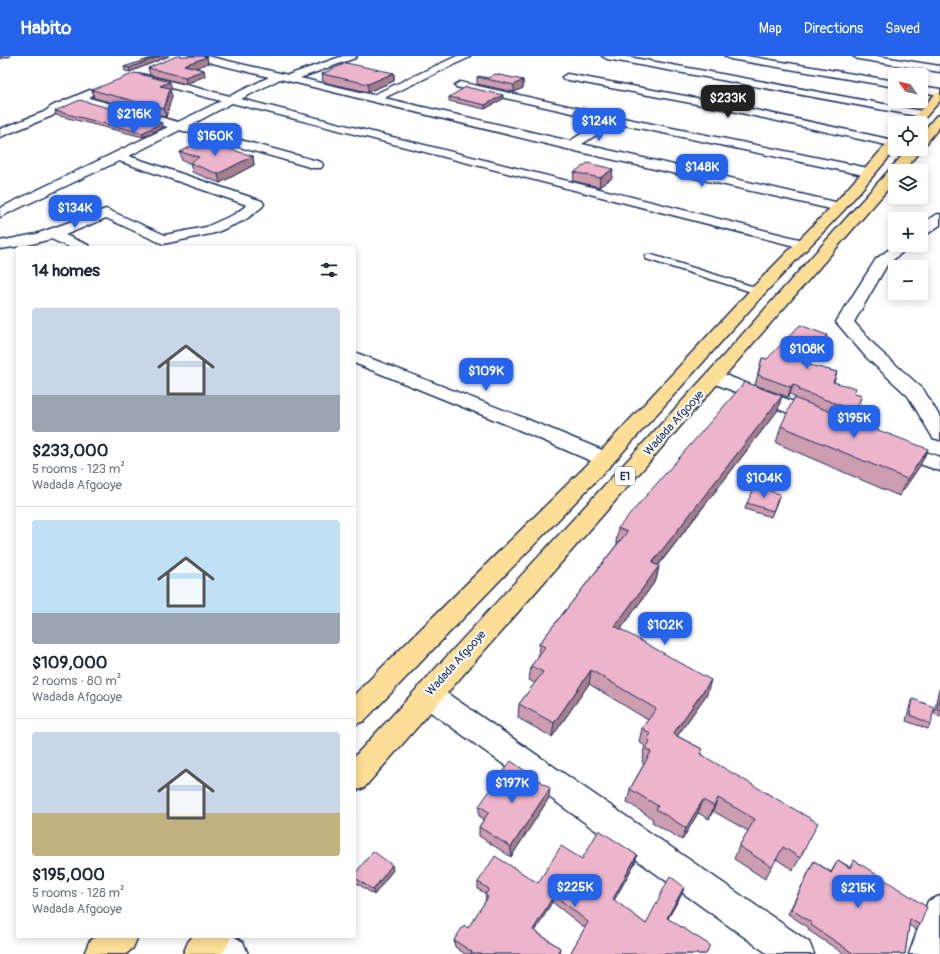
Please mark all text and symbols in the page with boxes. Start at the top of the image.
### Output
text: Habito [20,16,71,40]
text: Map [759,20,782,37]
text: Directions [804,20,863,37]
text: Saved [885,20,920,37]
north arrow [888,68,928,108]
map controls [888,68,928,300]
pin: $233K [700,85,756,119]
text: $233K [710,90,746,106]
pin: $216K [106,101,162,135]
text: $216K [117,106,151,122]
pin: $124K [571,108,627,142]
text: $124K [582,113,616,129]
button: locate [888,116,928,156]
pin: $160K [187,123,243,157]
text: $160K [197,128,233,144]
pin: $148K [674,154,730,188]
text: $148K [685,159,719,175]
button: layers [888,164,928,204]
pin: $134K [47,195,103,229]
text: $134K [58,200,92,216]
button: + [888,212,928,252]
icon: filters [318,259,340,281]
text: 14 homes [32,260,100,281]
button: − [888,260,928,300]
icon: home [150,334,222,406]
pin: $108K [779,336,835,370]
text: $108K [789,341,825,357]
pin: $109K [458,358,514,392]
text: $109K [468,363,504,379]
street label: Wadada Afgooye [641,387,707,459]
pin: $195K [826,405,882,439]
text: $195K [837,410,871,426]
text: $233,000 [32,440,108,461]
text: 5 rooms · 123 m² [32,461,125,477]
pin: $104K [736,465,792,499]
road number: E1 [615,467,635,485]
text: $104K [746,470,782,486]
text: Wadada Afgooye [32,477,122,493]
icon: home [150,546,222,618]
pin: $102K [637,612,693,646]
text: $102K [647,617,683,633]
street label: Wadada Afgooye [423,627,489,699]
text: $109,000 [32,652,107,673]
text: 2 rooms · 80 m² [32,673,121,689]
text: Wadada Afgooye [32,689,122,705]
icon: home [150,758,222,830]
pin: $197K [484,770,540,804]
text: $197K [495,775,529,791]
text: $195,000 [32,864,105,885]
pin: $225K [547,874,603,908]
pin: $215K [830,875,886,909]
text: $225K [557,879,593,895]
text: $215K [841,880,875,896]
text: 5 rooms · 128 m² [32,885,125,901]
text: Wadada Afgooye [32,901,122,917]

